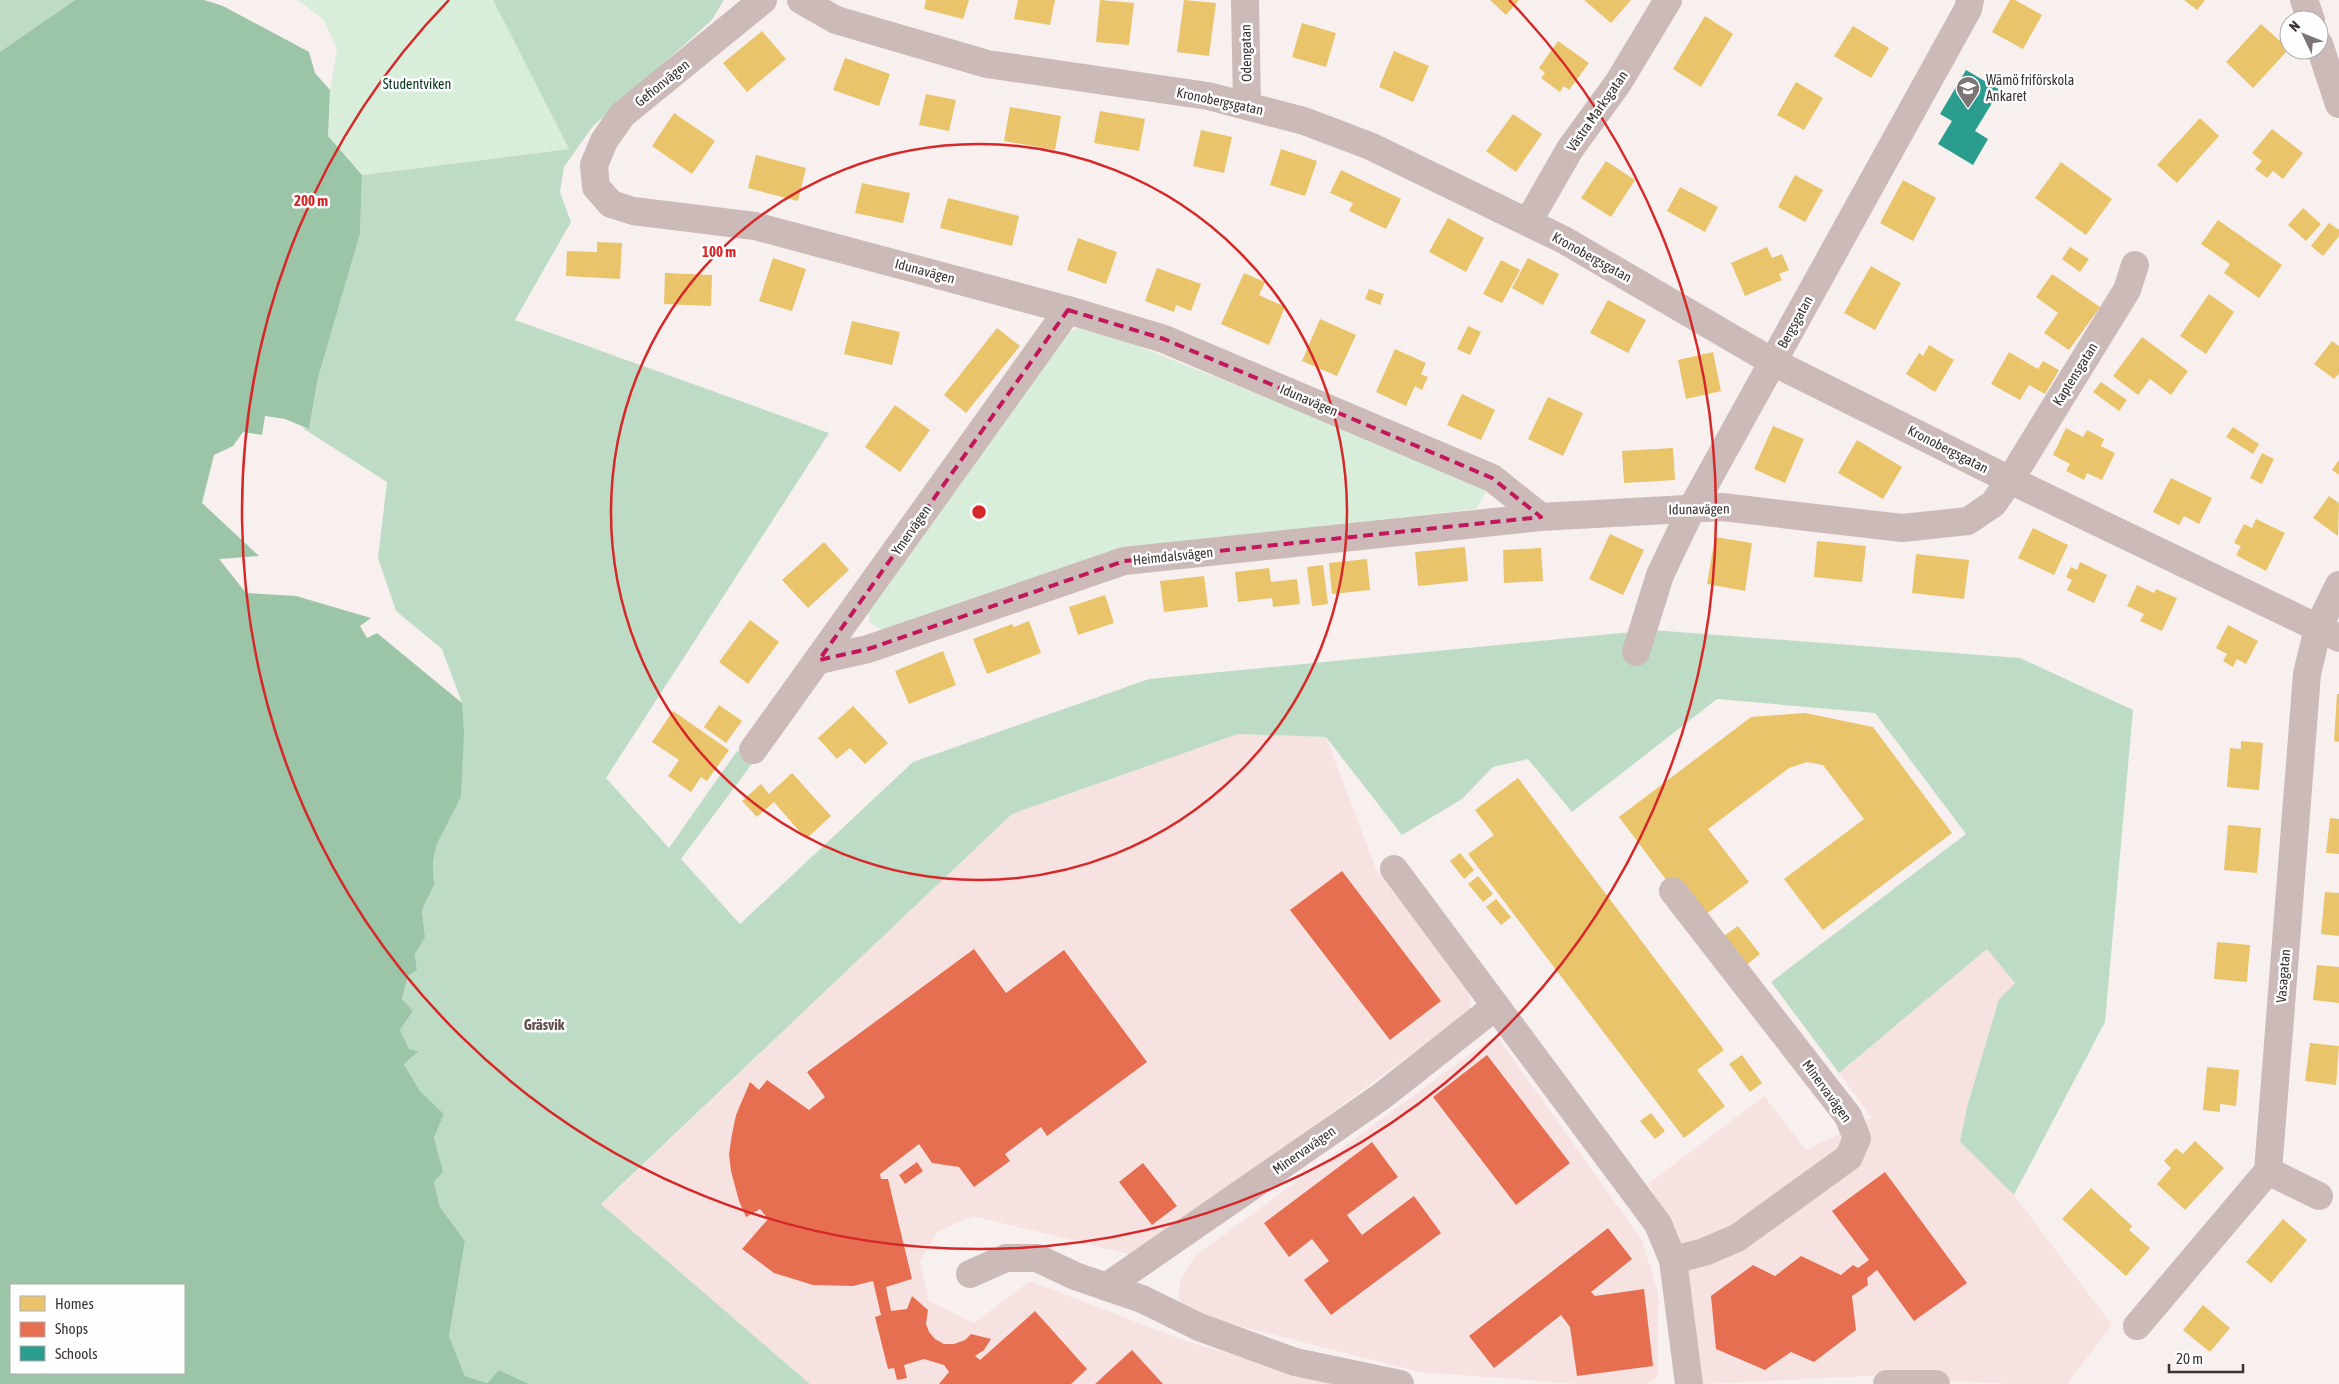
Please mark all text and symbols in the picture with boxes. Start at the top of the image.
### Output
north arrow [2279,10,2329,60]
text: N [2286,18,2303,35]
street label: Odengatan [1237,24,1255,82]
street label: Gefionvägen [632,56,692,110]
street label: Västra Marksgatan [1563,68,1631,154]
place label: Wämö friförskola Ankaret [1986,72,2074,104]
school or university icon: Wämö friförskola Ankaret [1955,75,1981,109]
park label: Studentviken [383,76,451,92]
street label: Kronobergsgatan [1175,84,1265,118]
text: 200 m [294,192,328,209]
street label: Kronobergsgatan [1550,229,1634,285]
text: 100 m [702,243,736,260]
street label: Idunavägen [893,255,957,287]
street label: Bergsgatan [1774,293,1816,351]
street label: Kaptensgatan [2049,340,2101,408]
street label: Idunavägen [1278,381,1340,419]
street label: Kronobergsgatan [1905,422,1991,476]
street label: Idunavägen [1668,500,1730,518]
street label: Ymervägen [888,502,934,558]
centre of rings [970,503,988,521]
street label: Heimdalsvägen [1132,544,1214,568]
street label: Vasagatan [2273,948,2293,1004]
district label: Gräsvik [524,1016,565,1033]
street label: Minervavägen [1799,1057,1855,1125]
street label: Minervavägen [1269,1122,1339,1178]
legend [10,1284,185,1374]
text: Homes [55,1295,94,1312]
text: Shops [55,1320,88,1337]
scale bar [2169,1342,2243,1374]
text: Schools [55,1345,98,1362]
text: 20 m [2176,1350,2203,1367]

